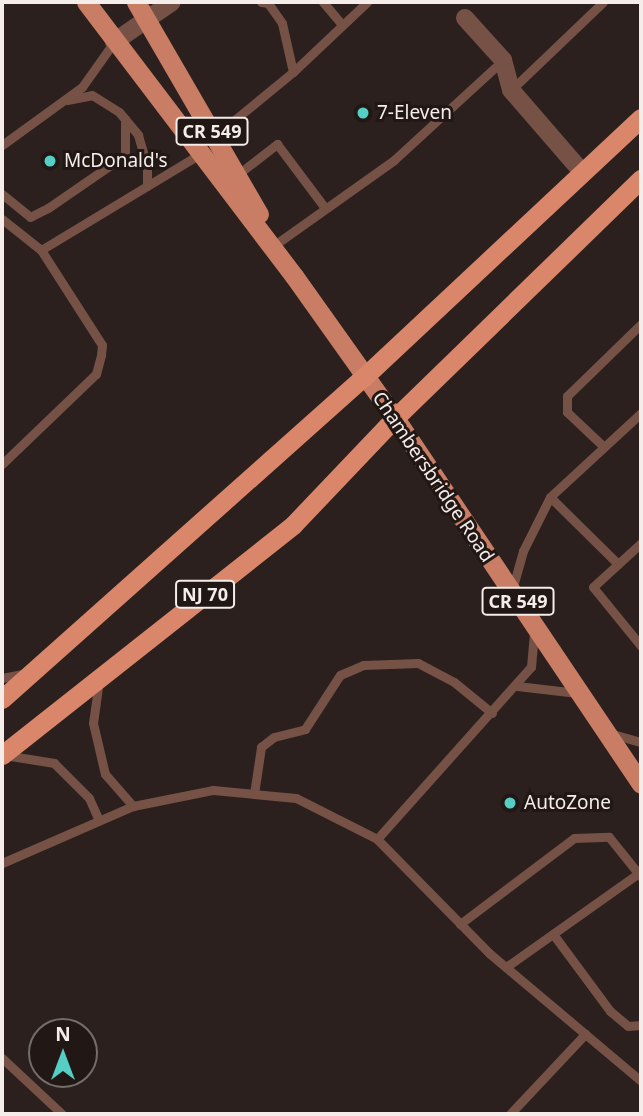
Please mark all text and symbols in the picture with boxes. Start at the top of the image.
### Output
place label: 7-Eleven [377,102,452,124]
marker: 7-Eleven [355,105,371,121]
road number: CR 549 [175,116,249,146]
place label: McDonald's [64,150,168,172]
marker: McDonald's [42,153,58,169]
street label: Chambersbridge Road [367,387,499,567]
road number: NJ 70 [174,580,236,608]
road number: CR 549 [481,586,555,616]
place label: AutoZone [524,792,611,814]
marker: AutoZone [502,795,518,811]
north arrow [28,1018,98,1088]
text: N [55,1021,71,1047]

